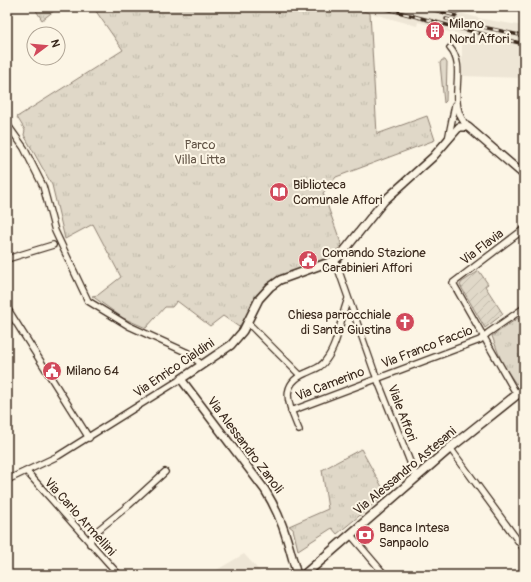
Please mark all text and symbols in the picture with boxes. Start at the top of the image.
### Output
place label: Milano Nord Affori [449,16,509,47]
building icon: Milano Nord Affori [424,20,446,42]
north arrow [26,26,66,66]
text: N [48,38,63,49]
park label: Parco Villa Litta [174,137,226,168]
place label: Biblioteca Comunale Affori [293,177,382,208]
library icon: Biblioteca Comunale Affori [268,181,290,203]
street label: Via Flavia [457,226,507,268]
place label: Comando Stazione Carabinieri Affori [322,245,426,276]
public building icon: Comando Stazione Carabinieri Affori [297,249,319,271]
place label: Chiesa parrocchiale di Santa Giustina [288,307,392,338]
church icon: Chiesa parrocchiale di Santa Giustina [394,311,416,333]
street label: Via Franco Faccio [379,322,475,372]
street label: Via Enrico Cialdini [130,335,218,401]
public building icon: Milano 64 [41,360,63,382]
place label: Milano 64 [66,363,119,379]
street label: Via Camerino [293,364,367,404]
street label: Viale Affori [384,382,420,444]
street label: Via Alessandro Zanoli [204,394,286,496]
street label: Via Alessandro Astesani [350,423,460,519]
street label: Via Carlo Armellini [41,475,119,559]
place label: Banca Intesa Sanpaolo [379,520,449,551]
bank icon: Banca Intesa Sanpaolo [354,524,376,546]

